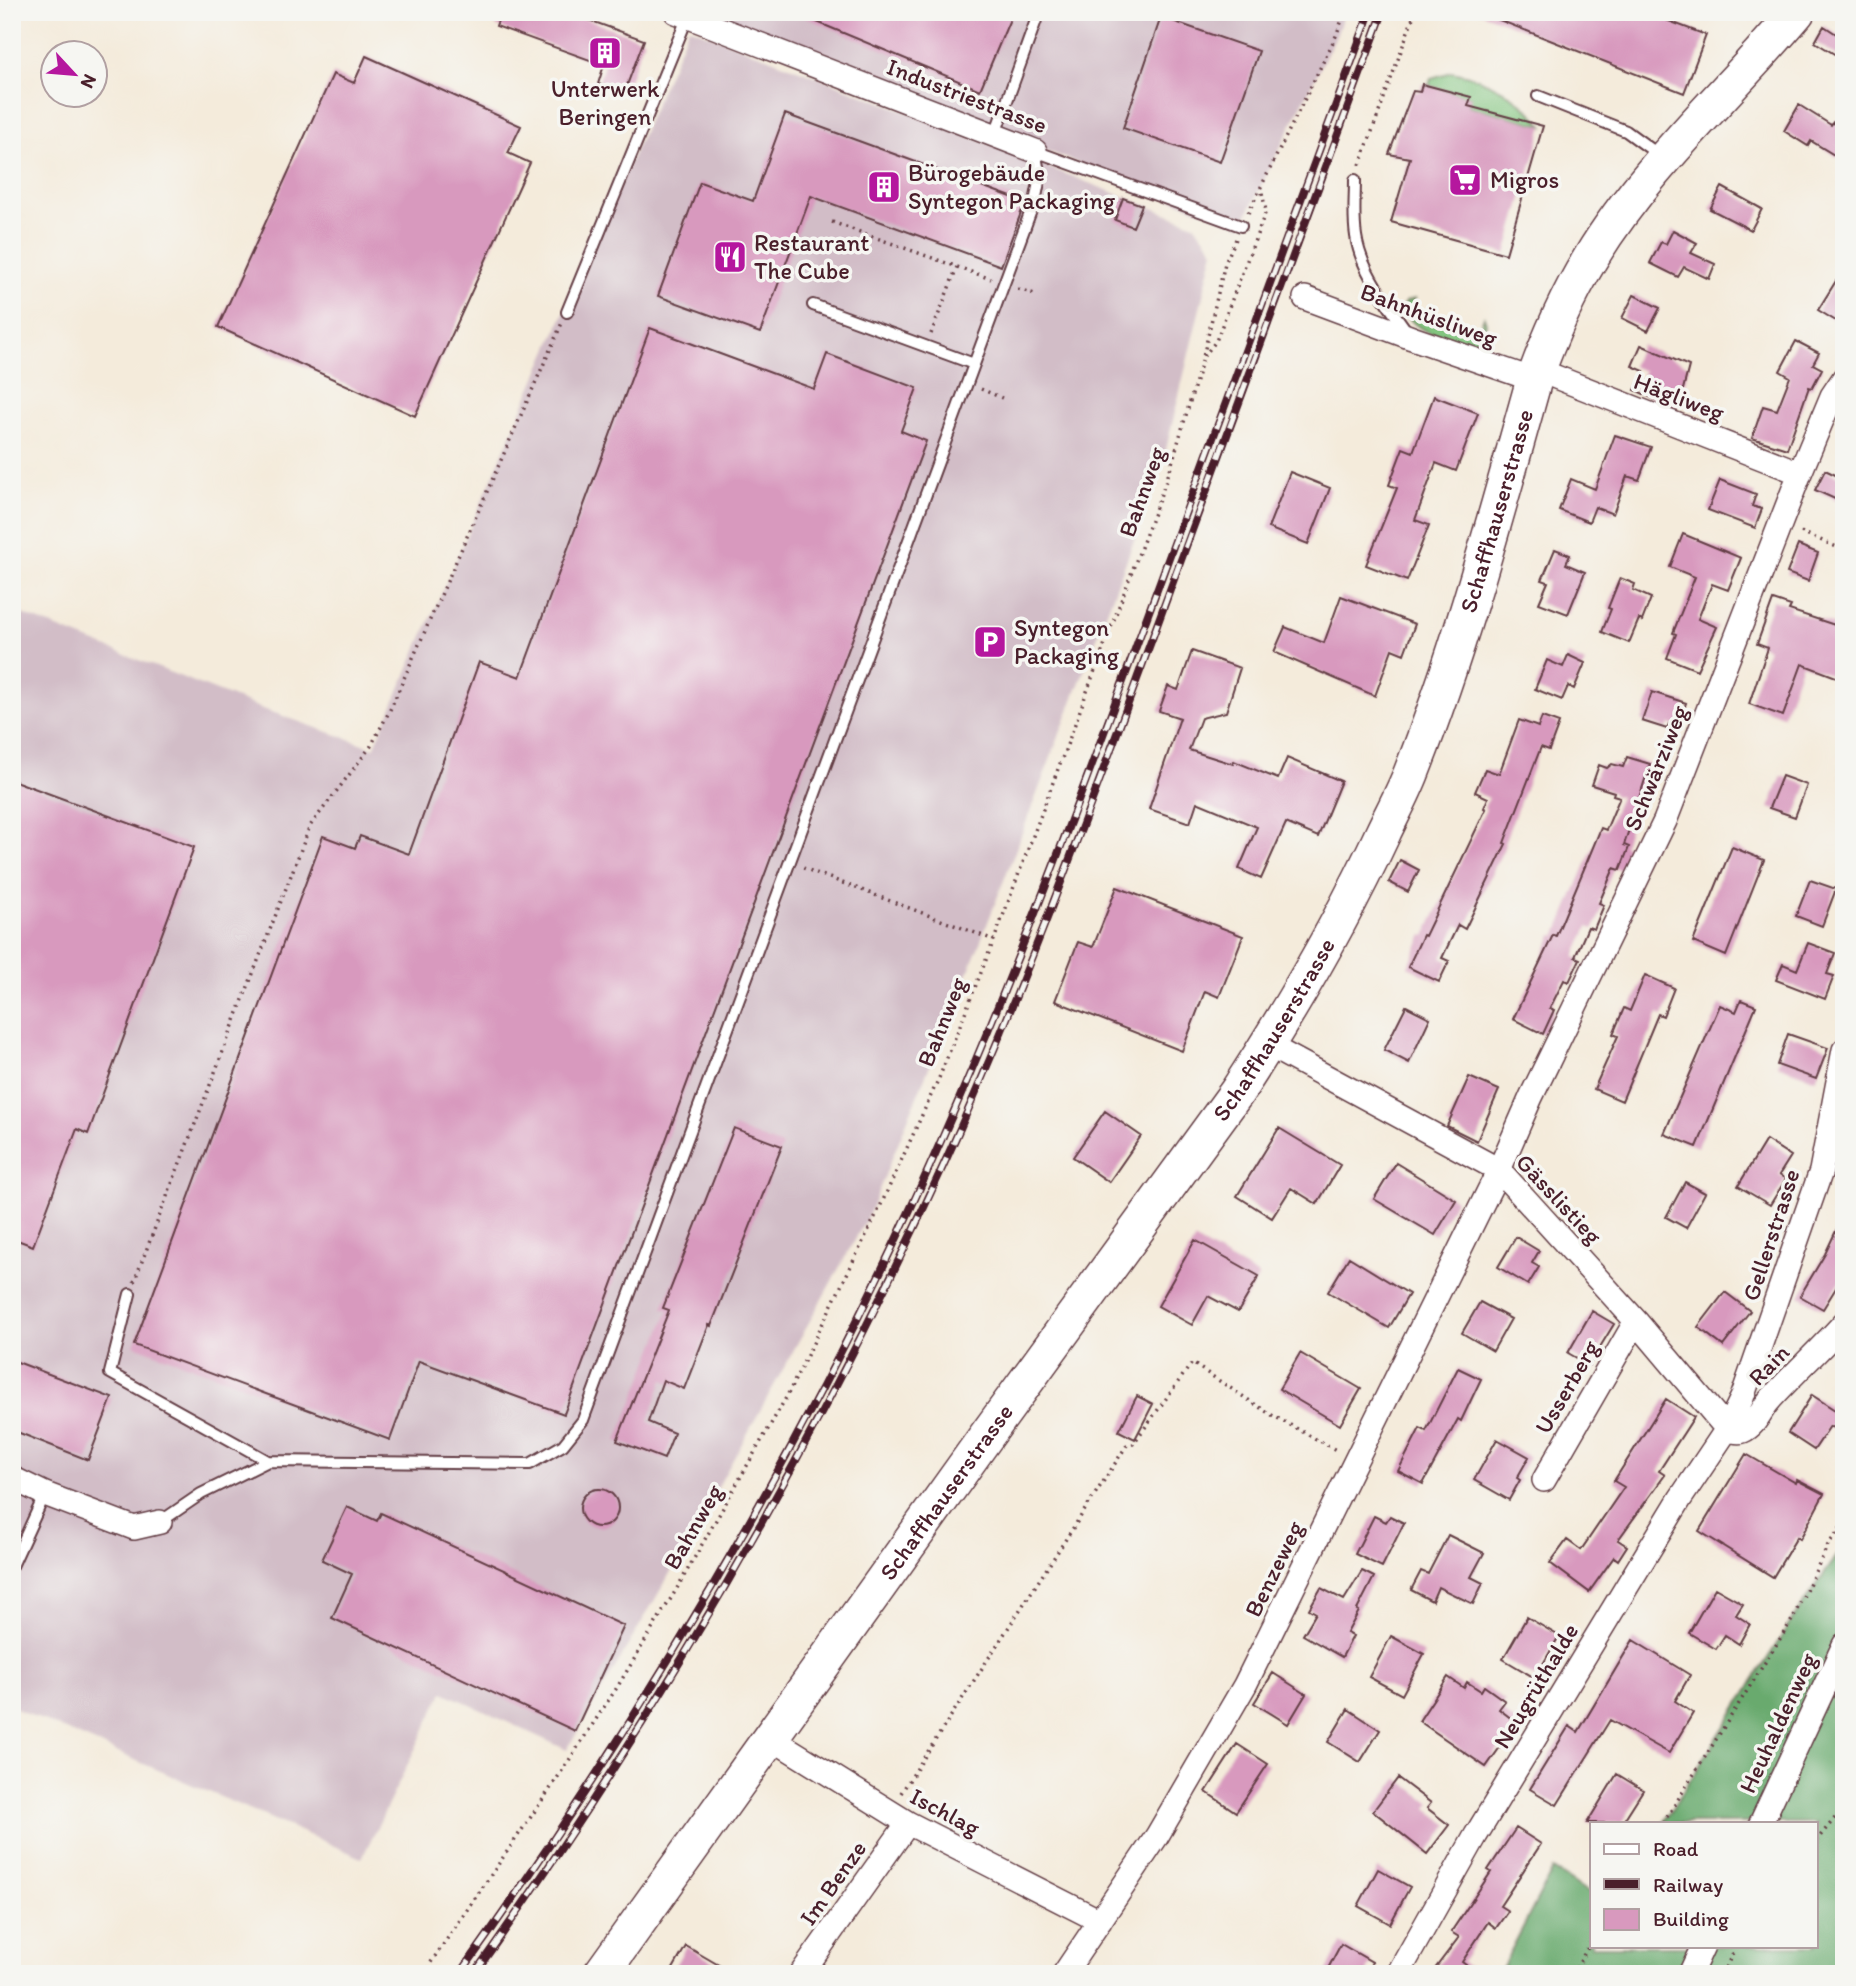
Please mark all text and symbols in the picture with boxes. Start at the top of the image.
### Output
building icon: Unterwerk Beringen [586,34,624,72]
north arrow [38,38,108,108]
street label: Industriestrasse [883,52,1051,139]
text: N [76,70,102,92]
place label: Unterwerk Beringen [551,74,660,131]
place label: Bürogebäude Syntegon Packaging [908,158,1116,215]
supermarket icon: Migros [1446,161,1484,199]
place label: Migros [1490,165,1559,194]
building icon: Bürogebäude Syntegon Packaging [865,168,903,206]
place label: Restaurant The Cube [754,228,869,285]
restaurant icon: Restaurant The Cube [711,238,749,276]
street label: Bahnhüsliweg [1357,276,1502,353]
street label: Hägliweg [1630,366,1729,427]
street label: Schaffhauserstrasse [1453,406,1539,616]
street label: Bahnweg [1112,442,1171,541]
place label: Syntegon Packaging [1014,613,1120,670]
parking icon: Syntegon Packaging [971,623,1009,661]
street label: Schwärziweg [1617,700,1694,835]
street label: Schaffhauserstrasse [1206,933,1341,1126]
street label: Bahnweg [911,972,973,1071]
street label: Gässlistieg [1510,1147,1609,1250]
street label: Gellerstrasse [1736,1165,1805,1304]
street label: Usserberg [1528,1334,1605,1439]
street label: Rain [1742,1337,1796,1392]
street label: Schaffhauserstrasse [873,1398,1019,1585]
street label: Bahnweg [657,1478,729,1575]
street label: Benzeweg [1238,1515,1309,1621]
street label: Neugrüthalde [1487,1618,1584,1754]
street label: Heuhaldenweg [1732,1647,1823,1798]
street label: Ischlag [905,1781,986,1842]
legend [1590,1822,1818,1948]
street label: Im Benze [793,1835,872,1931]
text: Road [1653,1836,1699,1861]
text: Railway [1653,1872,1723,1897]
text: Building [1653,1906,1729,1931]

